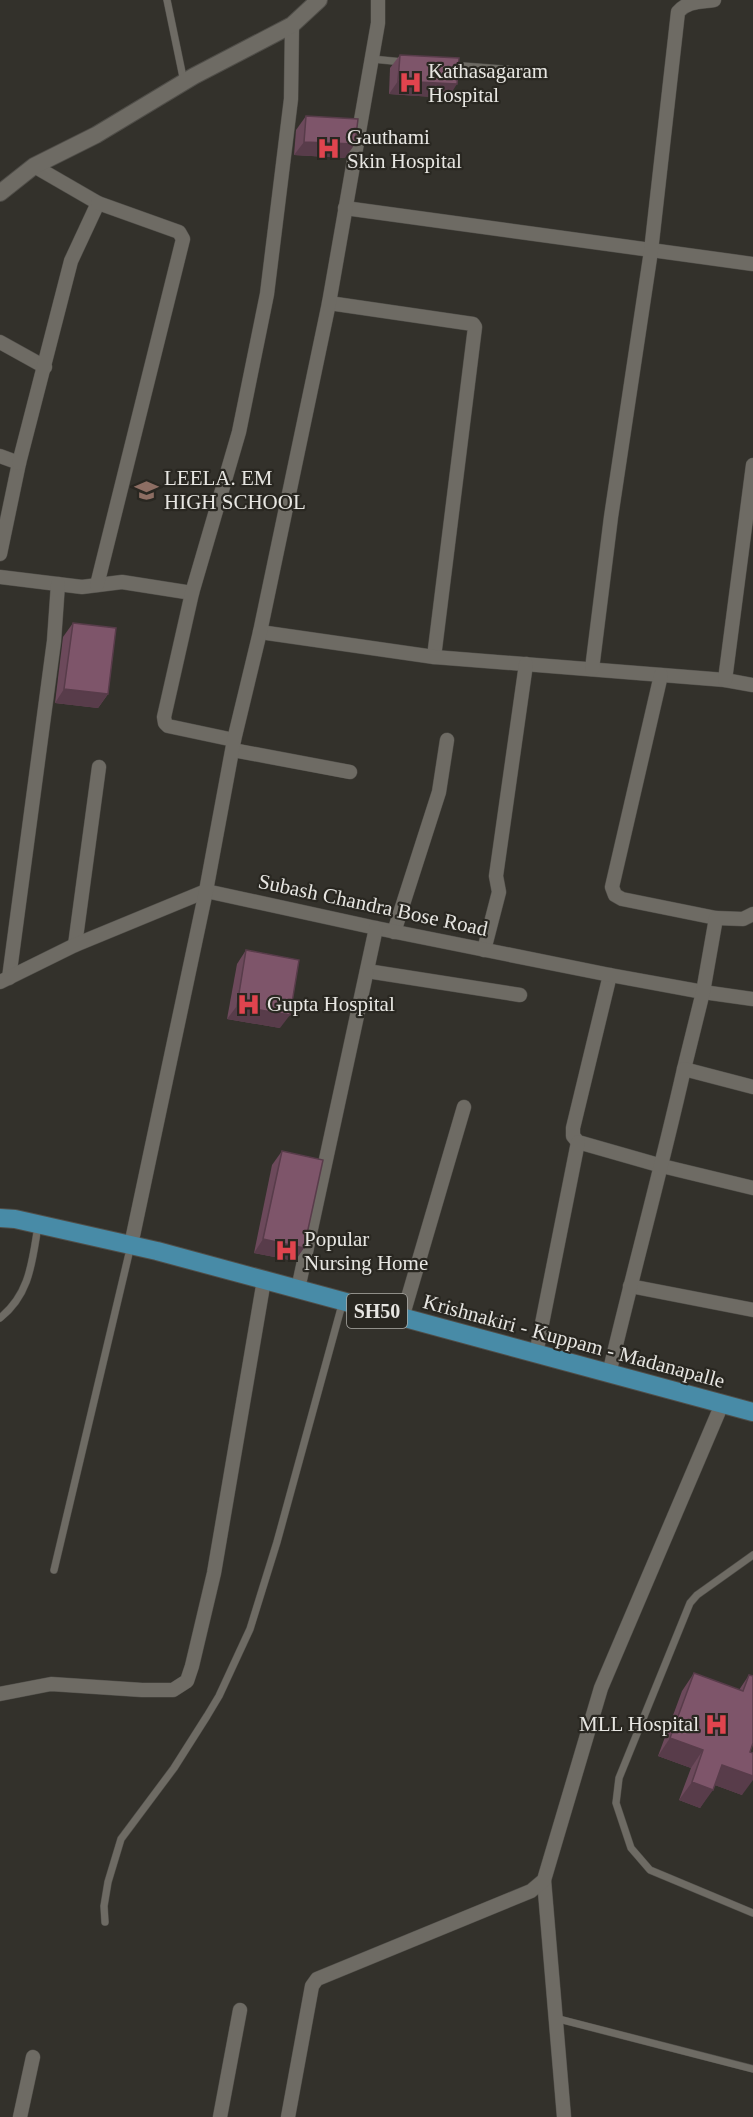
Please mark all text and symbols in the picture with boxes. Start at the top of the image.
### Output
place label: Kathasagaram Hospital [428,59,548,107]
hospital icon: Kathasagaram Hospital [397,70,423,96]
place label: Gauthami Skin Hospital [347,125,462,173]
hospital icon: Gauthami Skin Hospital [316,136,342,162]
place label: LEELA. EM HIGH SCHOOL [164,466,306,514]
school or university icon: LEELA. EM HIGH SCHOOL [133,477,159,503]
street label: Subash Chandra Bose Road [256,869,490,941]
hospital icon: Gupta Hospital [236,991,262,1017]
place label: Gupta Hospital [267,992,395,1016]
place label: Popular Nursing Home [304,1227,428,1275]
hospital icon: Popular Nursing Home [273,1238,299,1264]
street label: Krishnakiri - Kuppam - Madanapalle [420,1289,728,1393]
road number: SH50 [347,1294,407,1328]
hospital icon: MLL Hospital [704,1711,730,1737]
place label: MLL Hospital [579,1712,699,1736]

